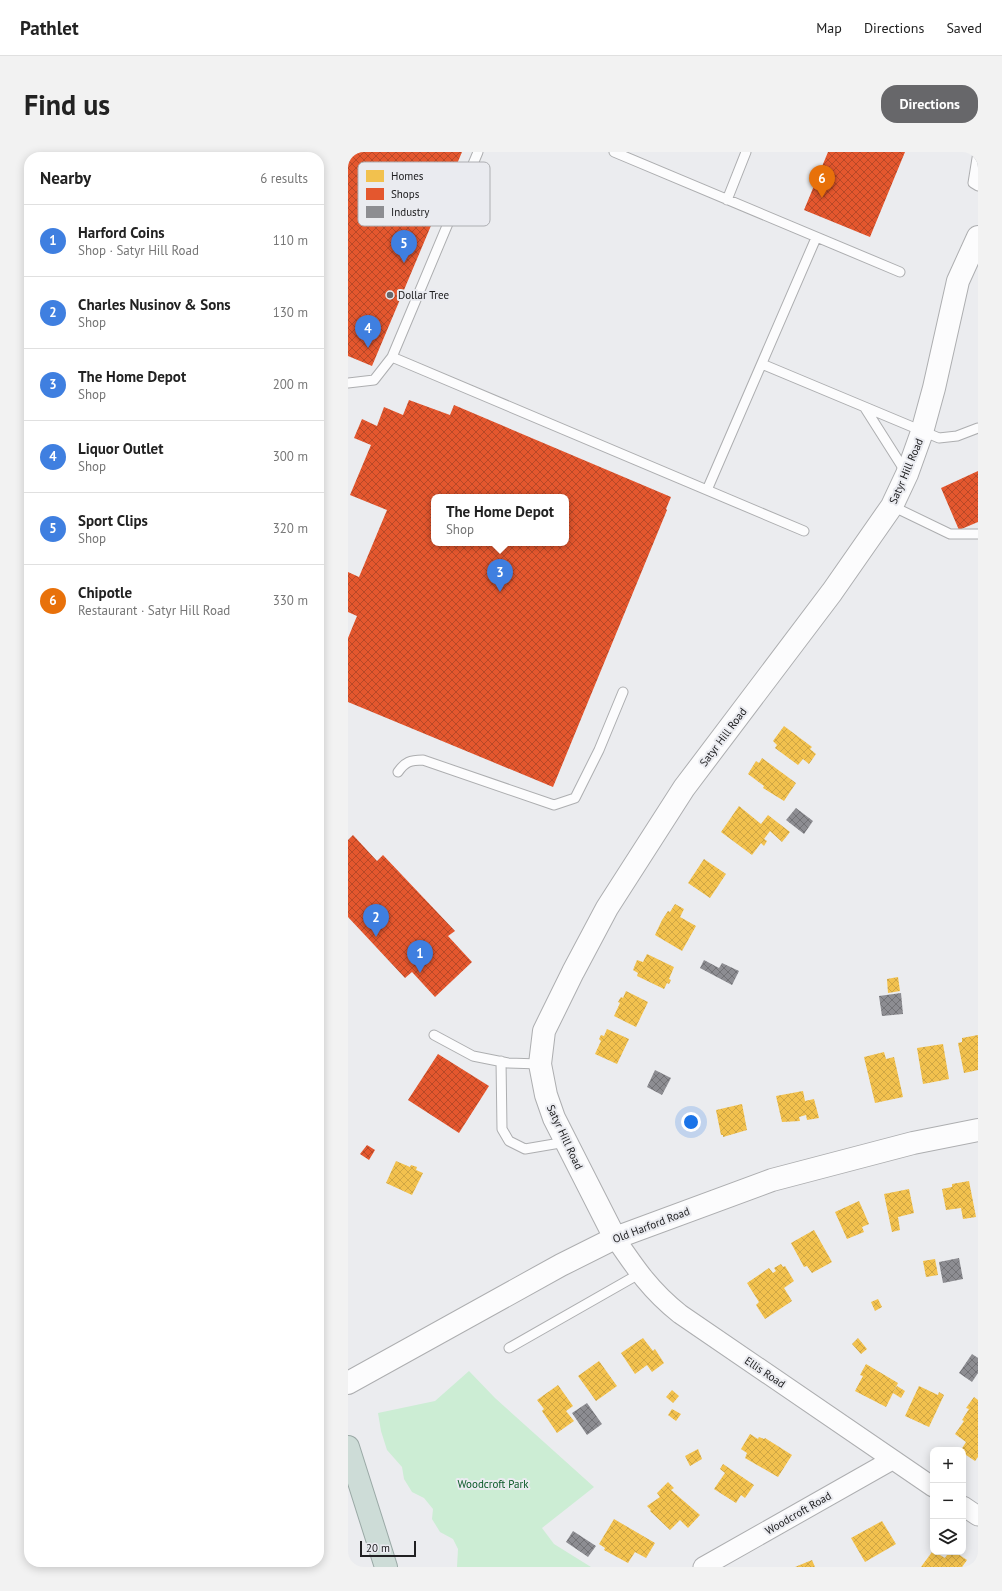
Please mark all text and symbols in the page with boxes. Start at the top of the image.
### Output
text: Pathlet [20,16,79,40]
text: Map [816,19,842,37]
text: Directions [864,19,924,37]
text: Saved [946,19,982,37]
button: Directions [881,85,978,123]
text: Find us [24,86,110,123]
legend [358,162,490,226]
pin: 6 [809,165,835,198]
text: Nearby [40,167,91,189]
text: Homes [391,169,424,183]
text: 6 results [260,170,308,187]
text: Shops [391,187,420,201]
text: Industry [391,205,430,219]
text: Harford Coins [78,223,165,242]
pin: 5 [391,230,417,263]
text: 1 [49,232,57,249]
text: 110 m [273,232,308,249]
text: Shop · Satyr Hill Road [78,242,199,259]
place label: Dollar Tree [398,288,449,302]
marker: Dollar Tree [385,290,395,300]
text: Charles Nusinov & Sons [78,295,231,314]
text: 2 [49,304,57,321]
text: 130 m [273,304,308,321]
text: Shop [78,314,106,331]
pin: 4 [355,315,381,348]
text: The Home Depot [78,367,186,386]
text: 3 [49,376,57,393]
text: 200 m [273,376,308,393]
text: Shop [78,386,106,403]
street label: Satyr Hill Road [886,436,926,506]
text: Liquor Outlet [78,439,163,458]
text: 4 [49,448,57,465]
text: 300 m [273,448,308,465]
text: Shop [78,458,106,475]
popup [431,494,569,546]
text: The Home Depot [446,502,554,521]
text: Sport Clips [78,511,148,530]
text: 5 [49,520,57,537]
text: 320 m [273,520,308,537]
text: Shop [446,521,474,538]
text: Shop [78,530,106,547]
pin: 3 [487,559,513,592]
text: Chipotle [78,583,132,602]
text: 6 [49,592,57,609]
text: 330 m [273,592,308,609]
text: Restaurant · Satyr Hill Road [78,602,230,619]
street label: Satyr Hill Road [696,705,750,769]
pin: 2 [363,904,389,937]
pin: 1 [407,940,433,973]
street label: Satyr Hill Road [544,1102,586,1172]
your location [681,1112,701,1132]
street label: Old Harford Road [611,1204,692,1246]
street label: Ellis Road [742,1353,788,1391]
map controls [930,1447,966,1555]
button: + [930,1447,966,1483]
park label: Woodcroft Park [457,1477,529,1491]
button: − [930,1483,966,1519]
street label: Woodcroft Road [762,1488,834,1538]
button: layers [930,1519,966,1555]
scale bar [360,1539,416,1558]
text: 20 m [366,1541,390,1555]

